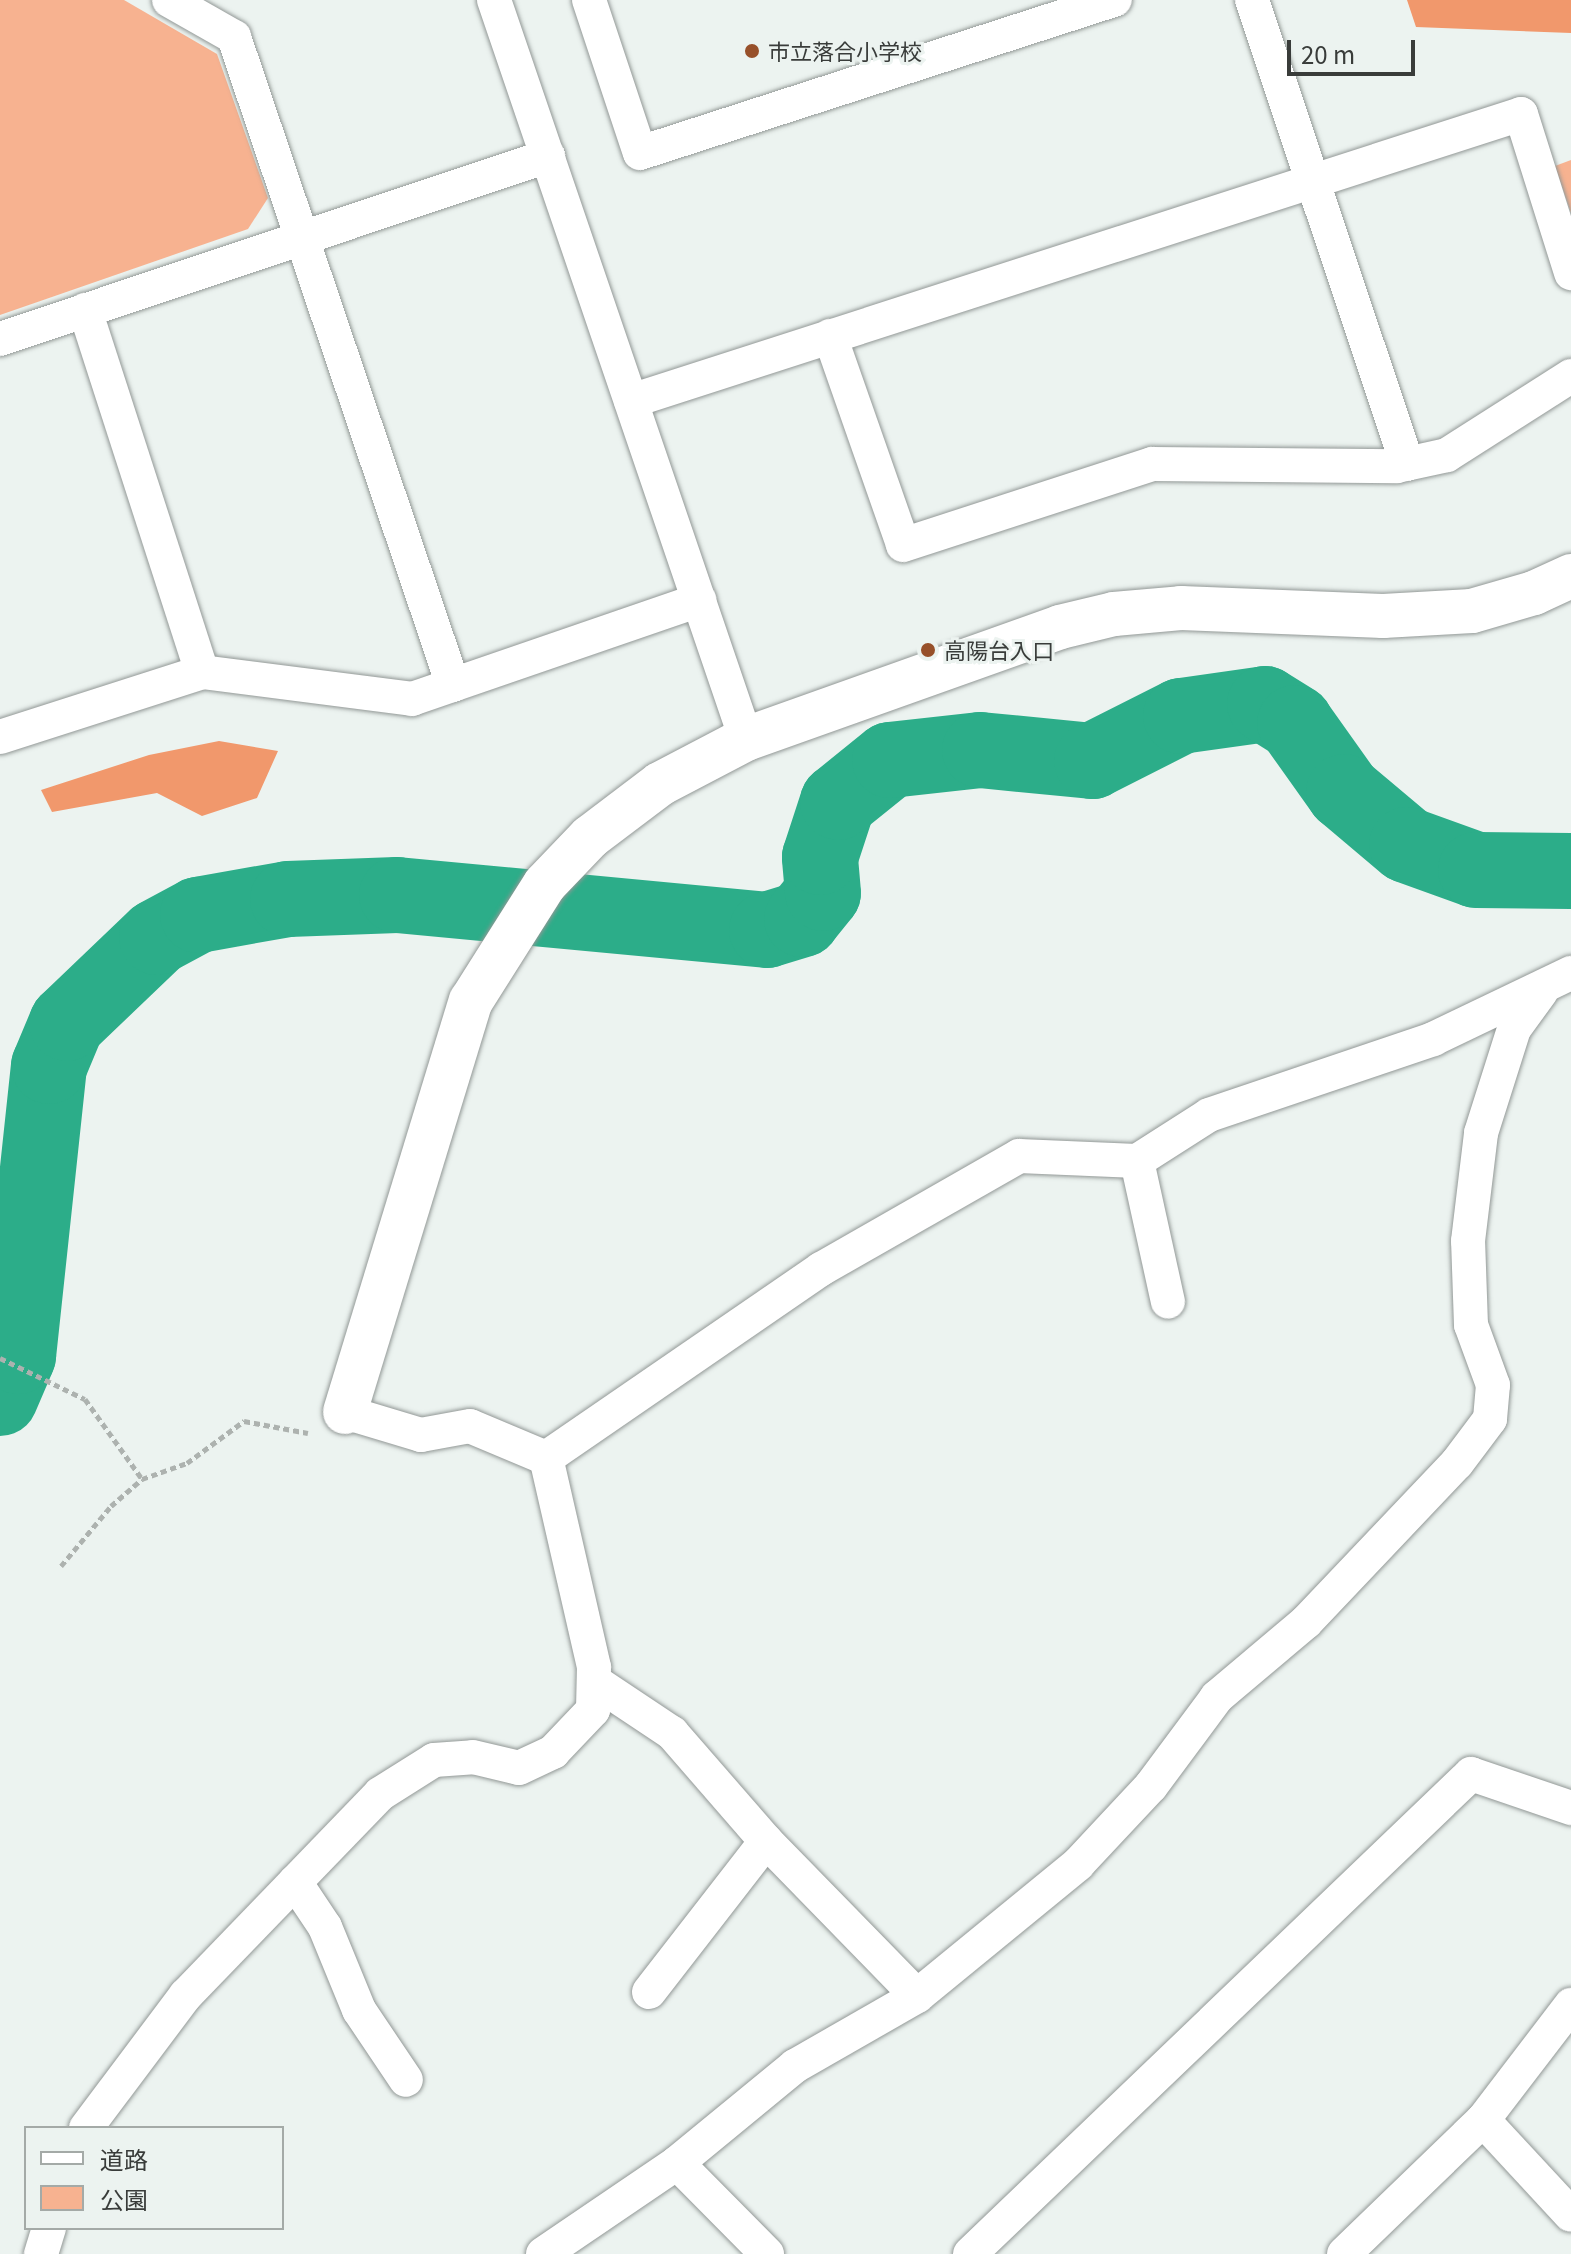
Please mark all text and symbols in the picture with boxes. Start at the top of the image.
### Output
scale bar [1291,24,1419,74]
text: 20 m [1301,36,1355,71]
place label: 市立落合小学校 [768,38,922,64]
marker: 市立落合小学校 [743,42,761,60]
place label: 高陽台入口 [944,637,1054,663]
marker: 高陽台入口 [919,641,937,659]
legend [24,2126,284,2230]
text: 道路 [100,2141,148,2176]
text: 公園 [100,2181,148,2216]

